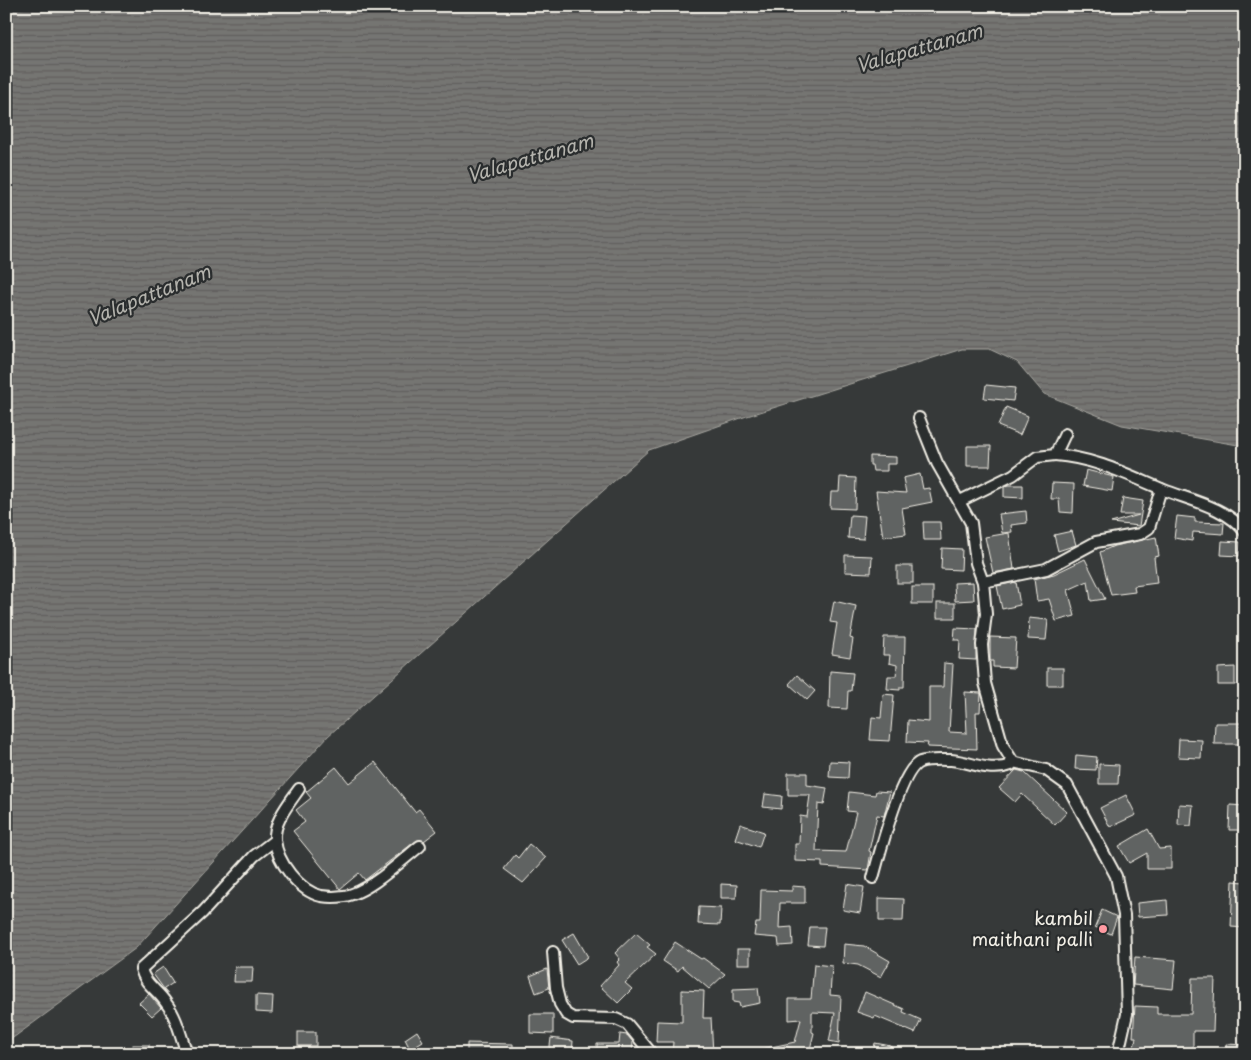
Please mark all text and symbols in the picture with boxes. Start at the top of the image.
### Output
water label: Valapattanam [852,15,986,78]
water label: Valapattanam [463,125,597,188]
water label: Valapattanam [83,256,215,332]
place label: kambil maithani palli [972,904,1093,952]
marker: kambil maithani palli [1097,923,1109,935]

